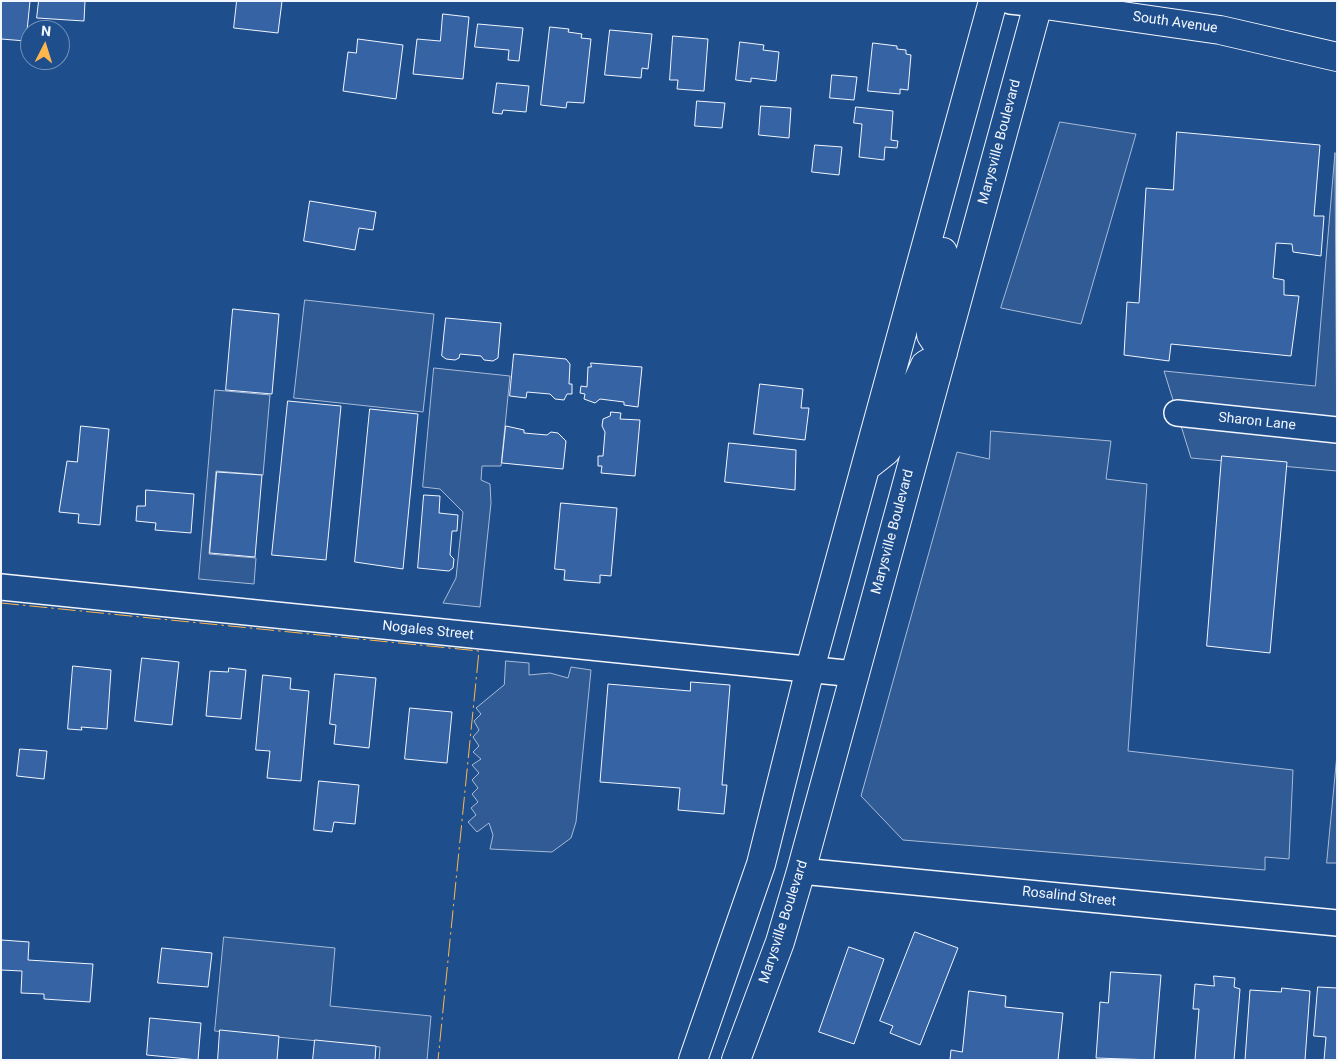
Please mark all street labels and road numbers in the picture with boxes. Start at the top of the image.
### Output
street label: South Avenue [1131,9,1219,37]
street label: Marysville Boulevard [975,78,1025,206]
street label: Sharon Lane [1217,410,1297,434]
street label: Marysville Boulevard [868,468,918,596]
street label: Nogales Street [381,618,475,644]
street label: Marysville Boulevard [756,858,812,986]
street label: Rosalind Street [1021,884,1117,910]

